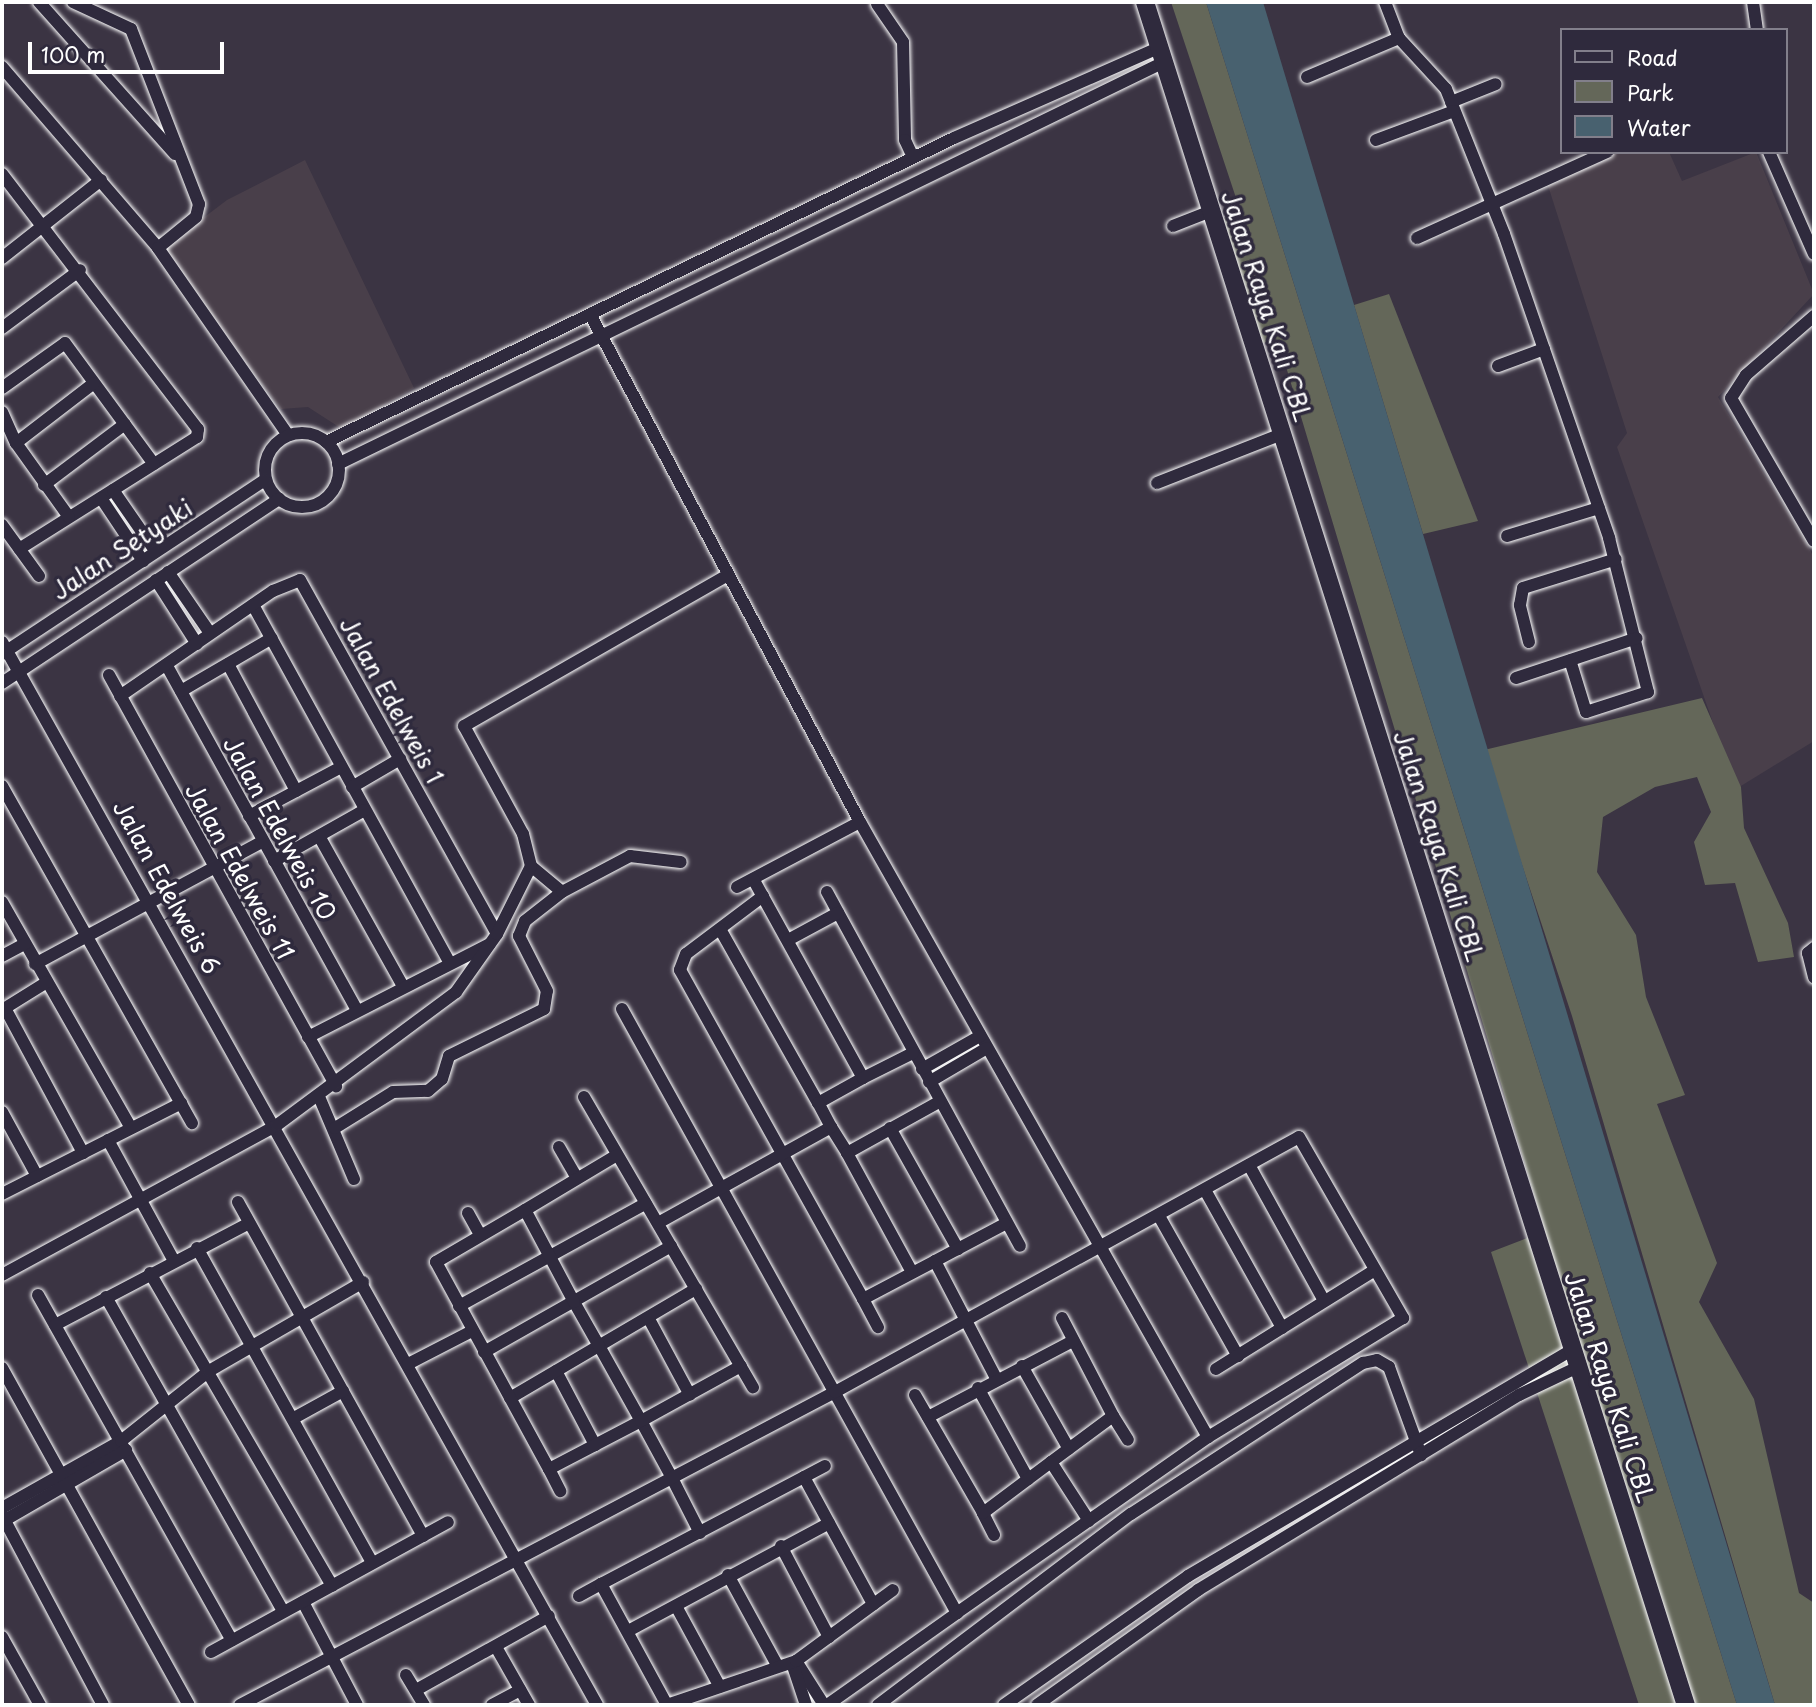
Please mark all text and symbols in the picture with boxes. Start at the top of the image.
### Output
scale bar [32,28,228,72]
legend [1560,28,1788,154]
text: 100 m [41,38,105,70]
text: Road [1627,41,1678,73]
text: Park [1627,76,1674,108]
text: Water [1627,111,1690,143]
street label: Jalan Raya Kali CBL [1216,187,1318,425]
street label: Jalan Setyaki [46,493,198,605]
street label: Jalan Edelweis 1 [334,611,450,789]
street label: Jalan Raya Kali CBL [1388,727,1490,965]
street label: Jalan Edelweis 10 [218,731,342,925]
street label: Jalan Edelweis 11 [180,778,300,964]
street label: Jalan Edelweis 6 [107,795,227,979]
street label: Jalan Raya Kali CBL [1559,1268,1661,1506]

